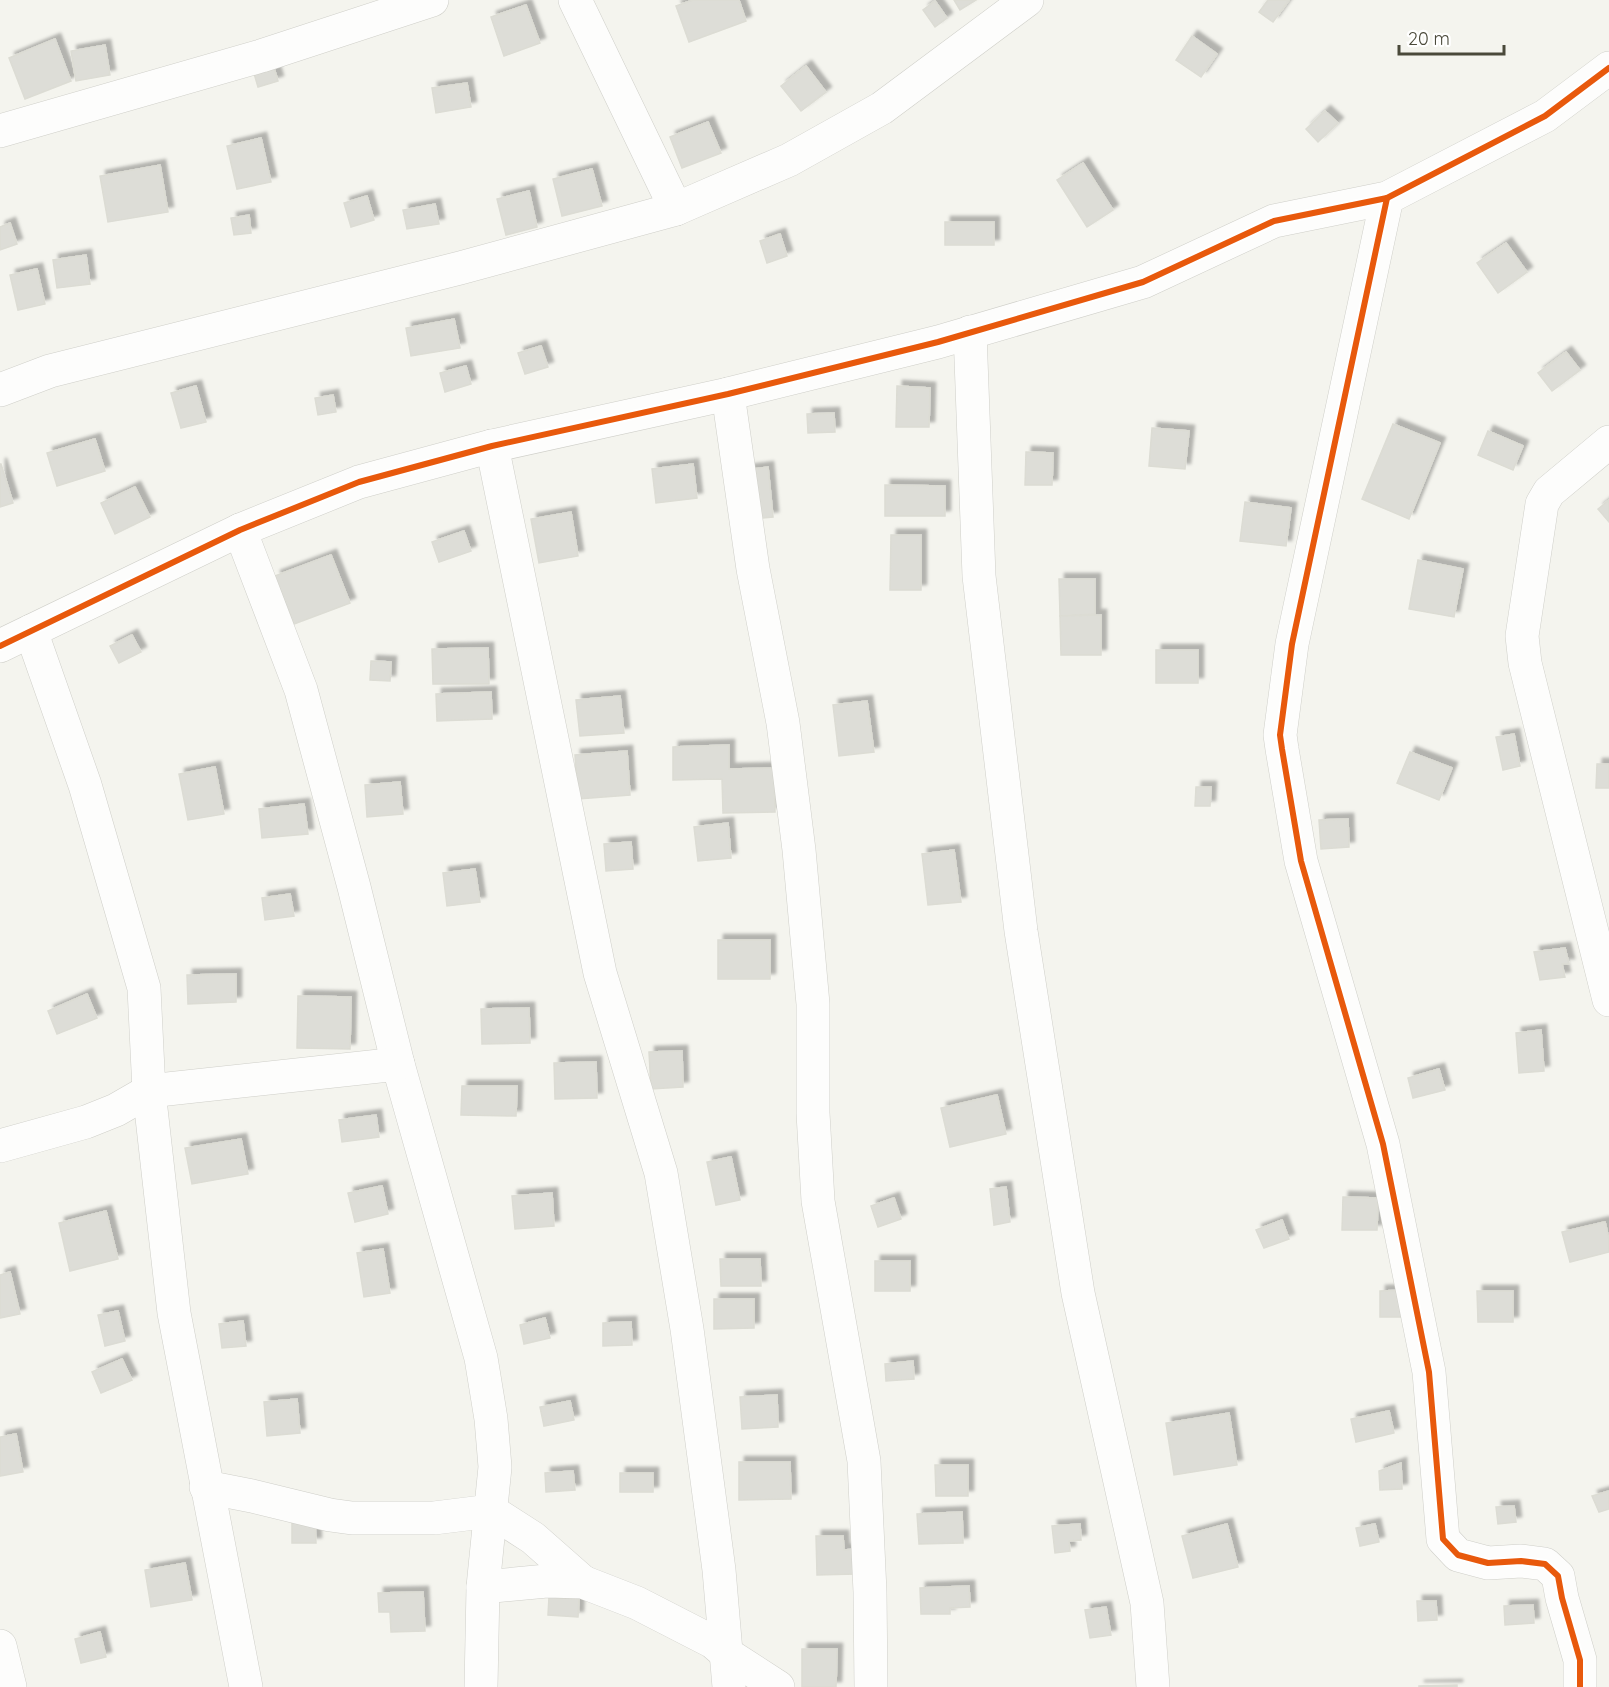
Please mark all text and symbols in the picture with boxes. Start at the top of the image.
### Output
scale bar [1399,18,1504,56]
text: 20 m [1408,27,1450,50]

